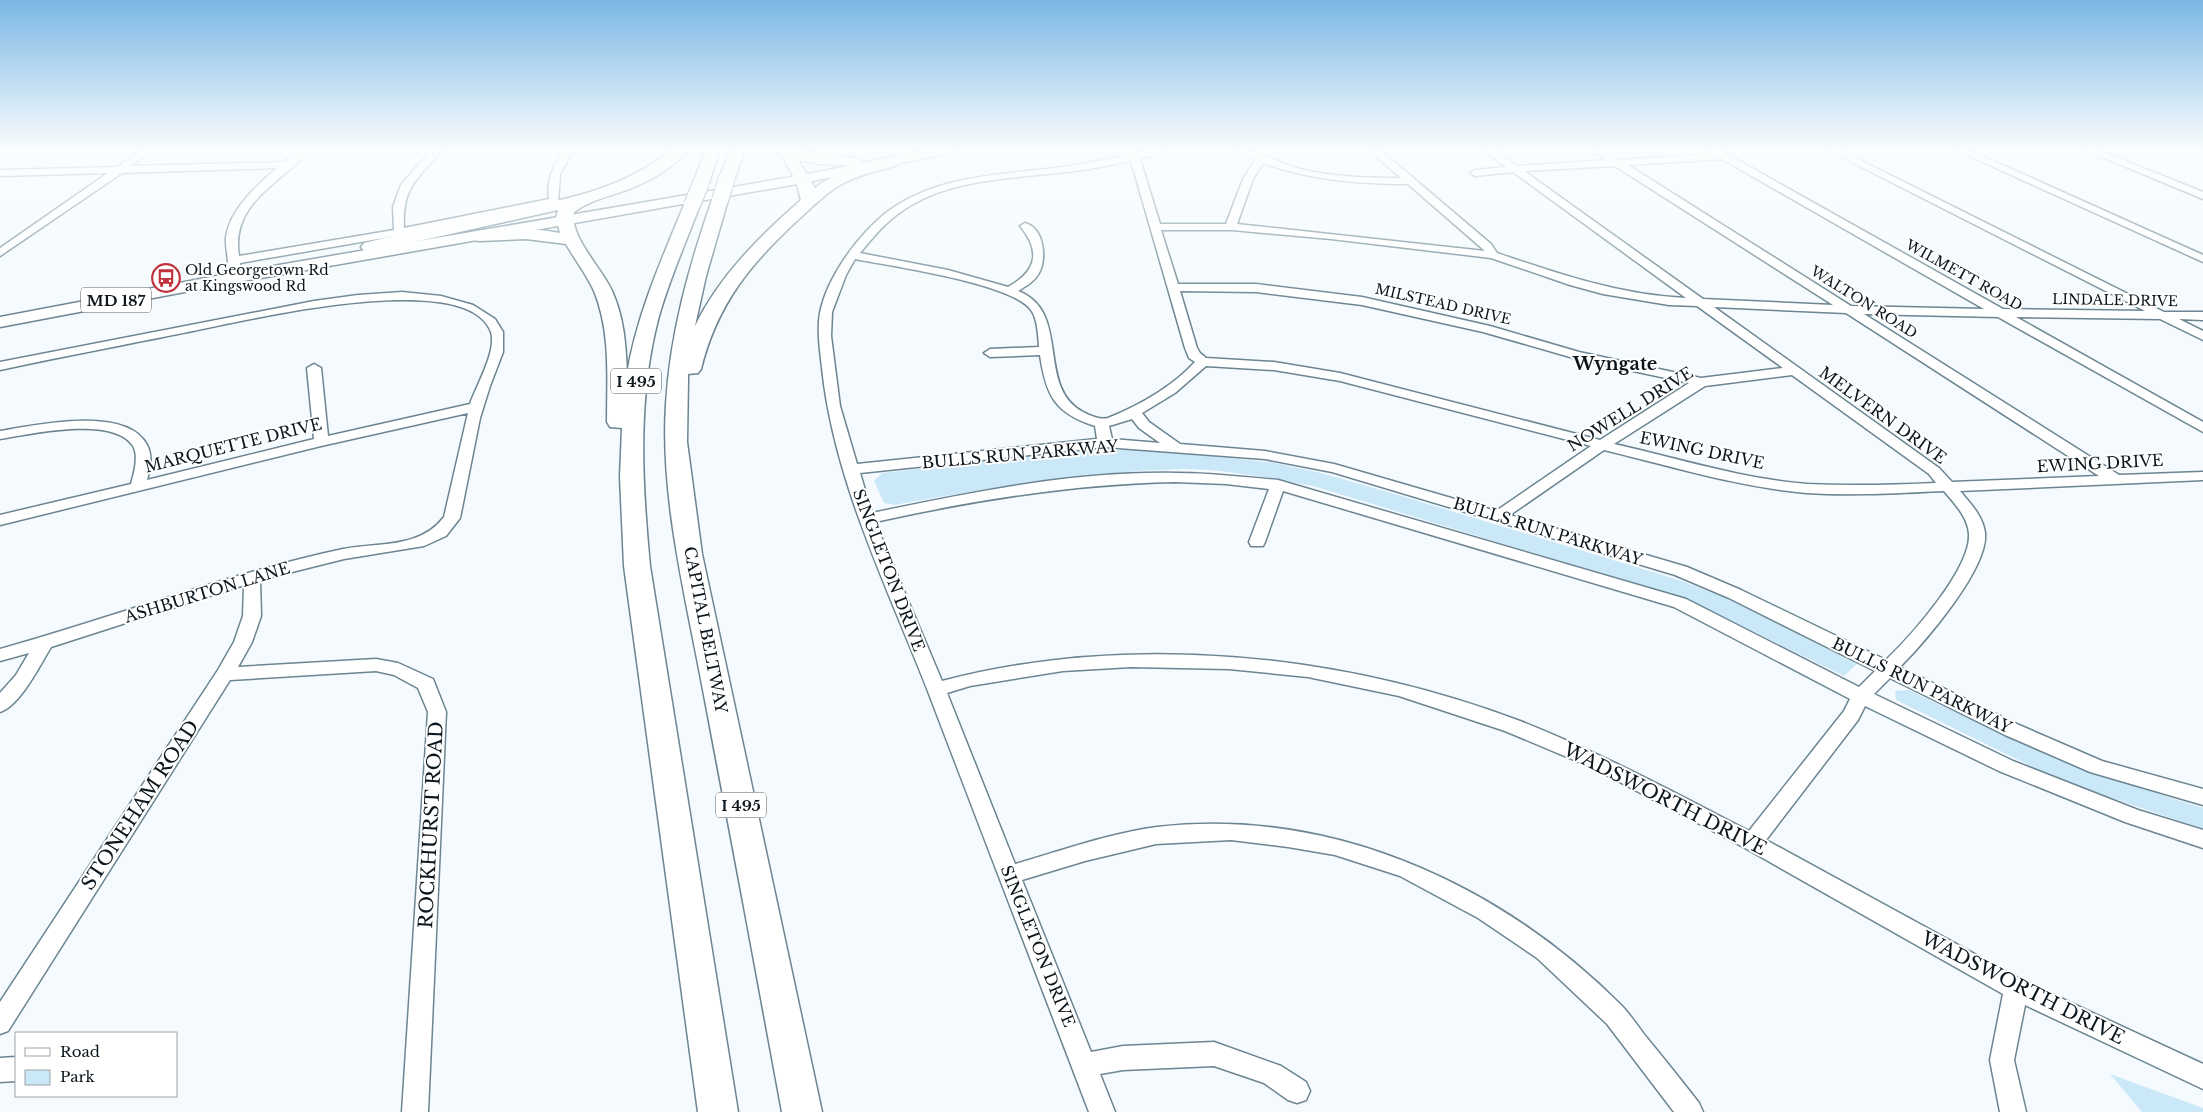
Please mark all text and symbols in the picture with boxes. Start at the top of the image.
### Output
street label: WILMETT ROAD [1902,235,2026,315]
place label: Old Georgetown Rd at Kingswood Rd [185,261,329,295]
street label: WALTON ROAD [1806,261,1921,342]
bus stop icon: Old Georgetown Rd at Kingswood Rd [151,263,181,293]
street label: MILSTEAD DRIVE [1373,280,1513,328]
road number: MD 187 [81,288,151,312]
street label: LINDALE DRIVE [2052,290,2178,310]
district label: Wyngate [1572,353,1657,375]
street label: NOWELL DRIVE [1564,362,1696,456]
street label: MELVERN DRIVE [1815,362,1951,468]
road number: I 495 [611,368,661,394]
street label: MARQUETTE DRIVE [142,413,324,477]
street label: EWING DRIVE [1638,427,1766,473]
street label: BULLS RUN PARKWAY [921,435,1119,473]
street label: EWING DRIVE [2036,450,2164,476]
street label: SINGLETON DRIVE [849,486,929,654]
street label: BULLS RUN PARKWAY [1451,493,1645,569]
street label: CAPITAL BELTWAY [680,545,732,715]
street label: ASHBURTON LANE [121,557,292,627]
street label: BULLS RUN PARKWAY [1829,633,2015,737]
street label: STONEHAM ROAD [76,716,204,894]
street label: ROCKHURST ROAD [414,721,448,929]
street label: WADSWORTH DRIVE [1559,737,1770,860]
road number: I 495 [716,792,766,818]
street label: SINGLETON DRIVE [996,862,1080,1030]
street label: WADSWORTH DRIVE [1917,926,2128,1049]
legend [15,1032,178,1097]
text: Road [60,1042,100,1061]
text: Park [60,1067,96,1086]

